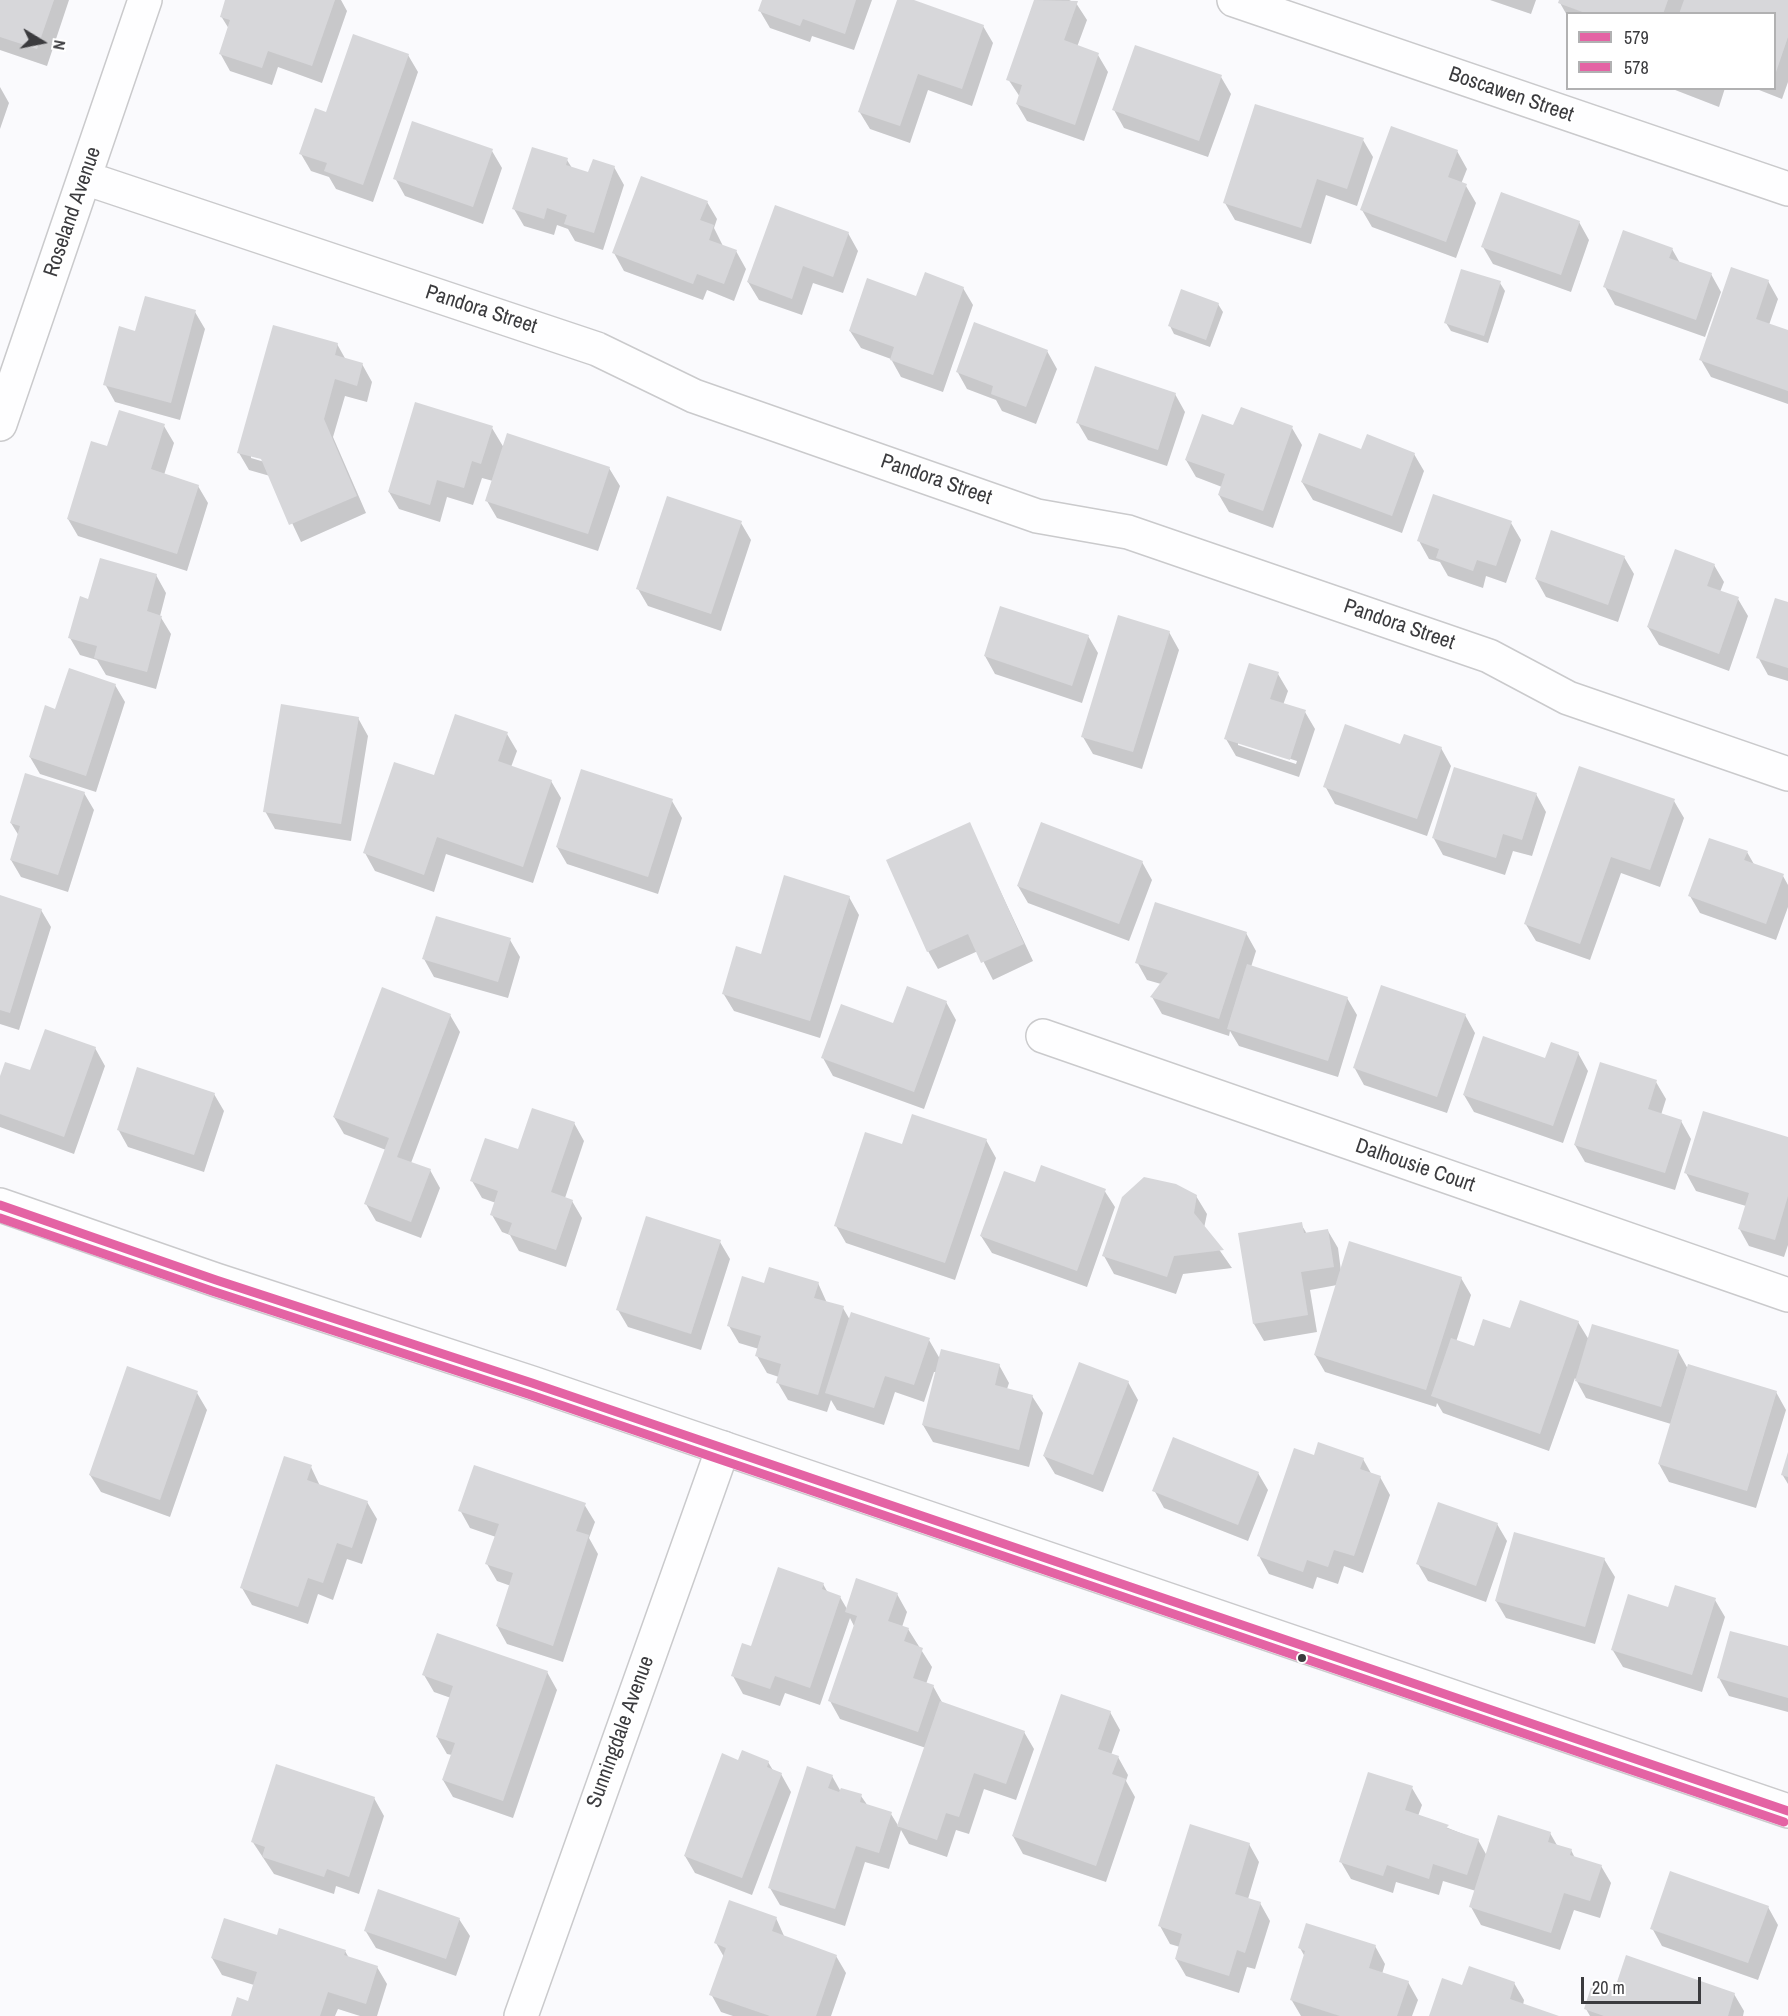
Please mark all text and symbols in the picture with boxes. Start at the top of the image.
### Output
north arrow [12,12,72,72]
legend [1566,12,1776,90]
text: 579 [1624,25,1649,50]
text: N [48,39,71,52]
text: 578 [1624,55,1649,80]
street label: Boscawen Street [1445,62,1577,128]
street label: Roseland Avenue [39,144,107,280]
street label: Pandora Street [422,280,540,340]
street label: Pandora Street [877,449,995,511]
street label: Pandora Street [1340,594,1458,656]
street label: Dalhousie Court [1352,1134,1478,1198]
unlabelled marker [1296,1652,1308,1664]
street label: Sunningdale Avenue [582,1653,660,1811]
scale bar [1584,1965,1704,2003]
text: 20 m [1592,1975,1625,2000]

